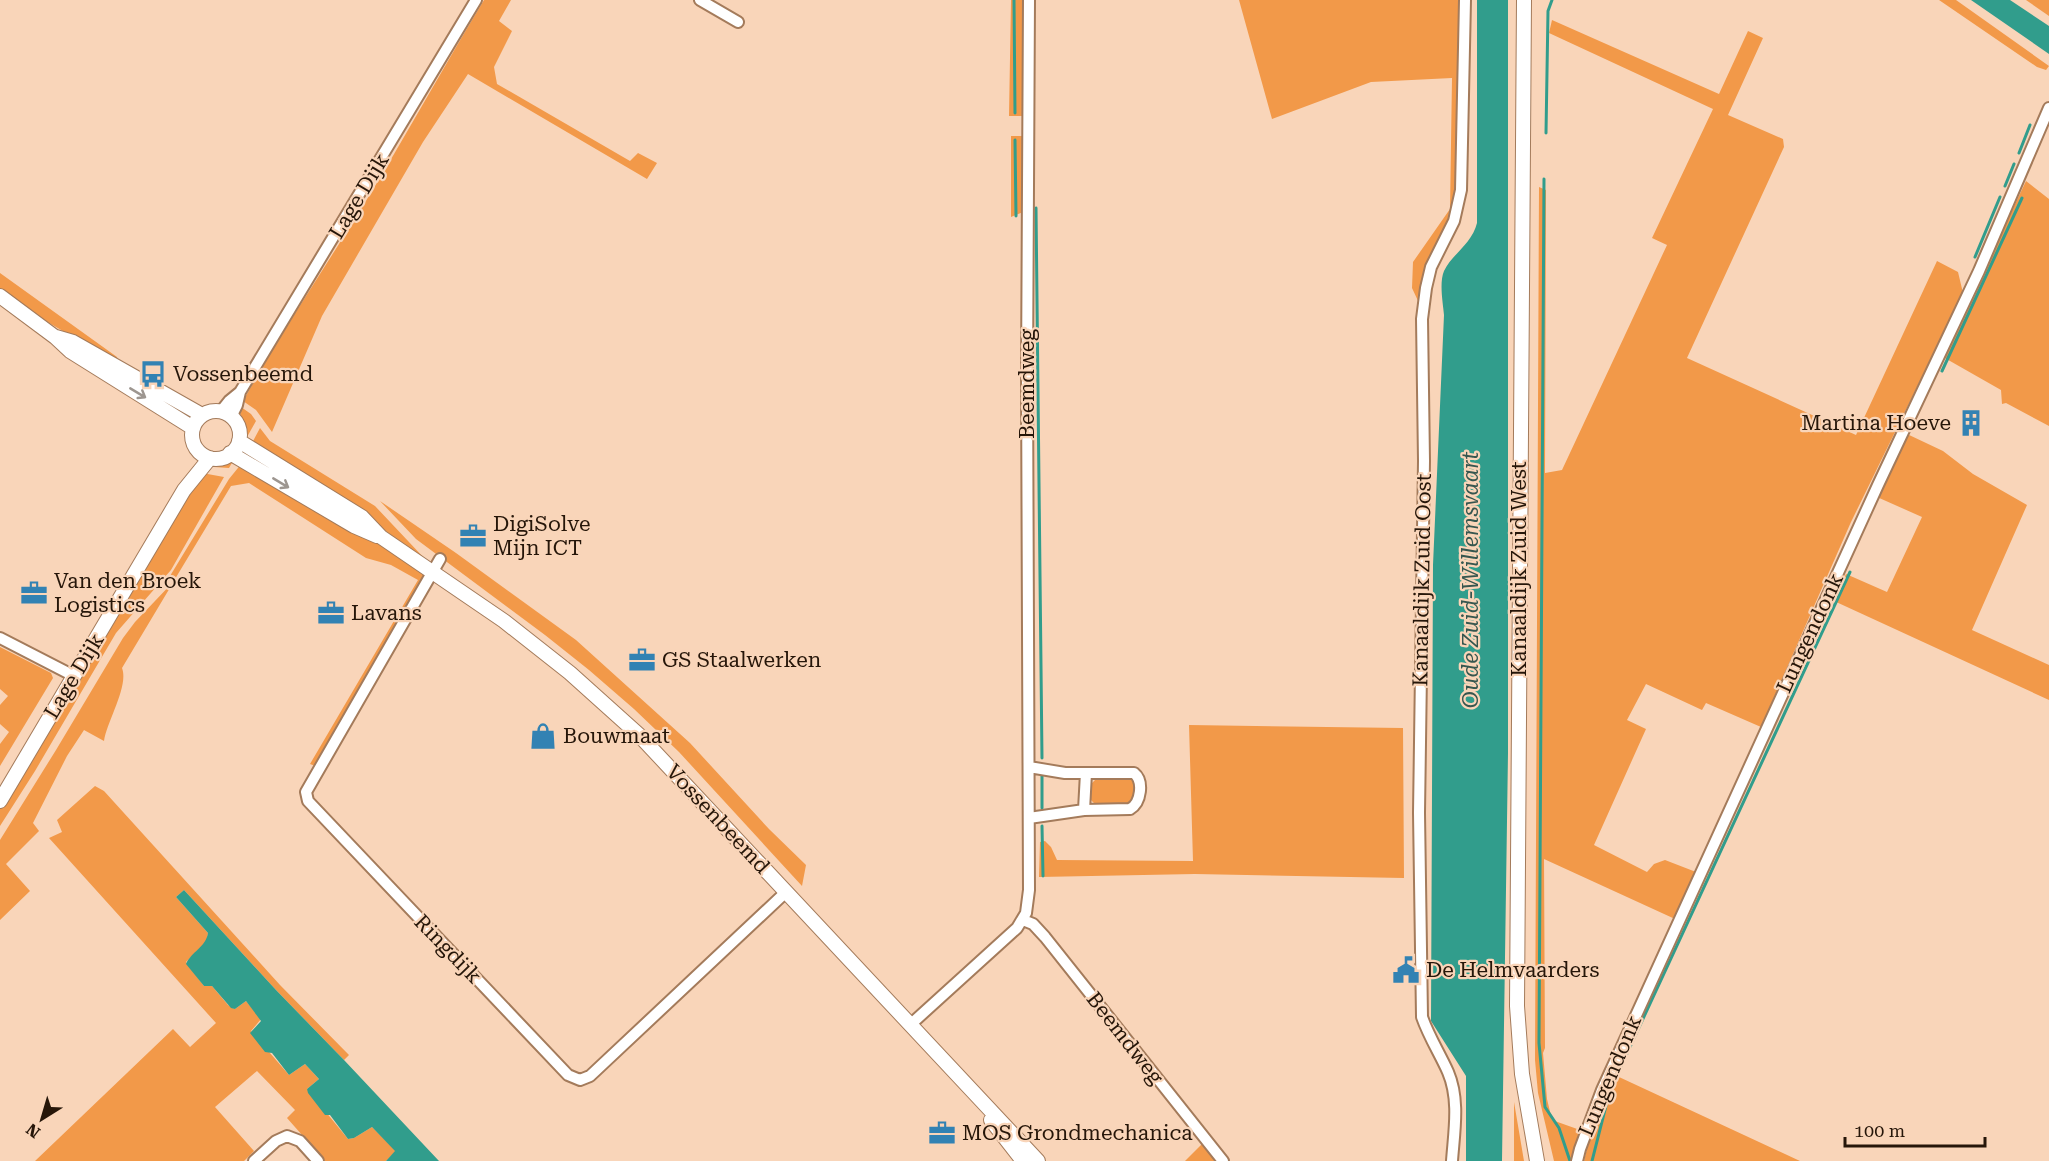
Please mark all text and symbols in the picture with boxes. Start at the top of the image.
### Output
street label: Lage Dijk [324,149,394,243]
street label: Beemdweg [1015,329,1039,439]
bus stop icon: Vossenbeemd [138,359,168,389]
place label: Vossenbeemd [173,362,314,386]
one-way arrow [129,388,146,400]
building icon: Martina Hoeve [1956,408,1986,438]
place label: Martina Hoeve [1801,411,1951,435]
water label: Oude Zuid-Willemsvaart [1458,451,1483,708]
street label: Kanaaldijk Zuid West [1507,461,1531,677]
street label: Kanaaldijk Zuid Oost [1408,473,1436,687]
one-way arrow [272,477,289,489]
place label: DigiSolve Mijn ICT [493,512,591,560]
office icon: DigiSolve Mijn ICT [458,521,488,551]
place label: Van den Broek Logistics [54,569,201,617]
street label: Lungendonk [1772,569,1848,697]
office icon: Van den Broek Logistics [19,578,49,608]
office icon: Lavans [316,598,346,628]
place label: Lavans [351,601,422,625]
street label: Lage Dijk [39,629,109,723]
office icon: GS Staalwerken [627,645,657,675]
place label: GS Staalwerken [662,648,822,672]
shop icon: Bouwmaat [528,721,558,751]
place label: Bouwmaat [563,724,670,748]
street label: Vossenbeemd [661,760,775,879]
street label: Ringdijk [410,910,486,988]
public building icon: De Helmvaarders [1391,955,1421,985]
place label: De Helmvaarders [1426,958,1600,982]
street label: Beemdweg [1082,987,1168,1089]
street label: Lungendonk [1574,1012,1646,1140]
north arrow [12,1089,72,1149]
scale bar [1845,1110,1984,1148]
office icon: MOS Grondmechanica [927,1118,957,1148]
text: N [23,1119,44,1142]
text: 100 m [1854,1120,1905,1141]
place label: MOS Grondmechanica [962,1121,1193,1145]

